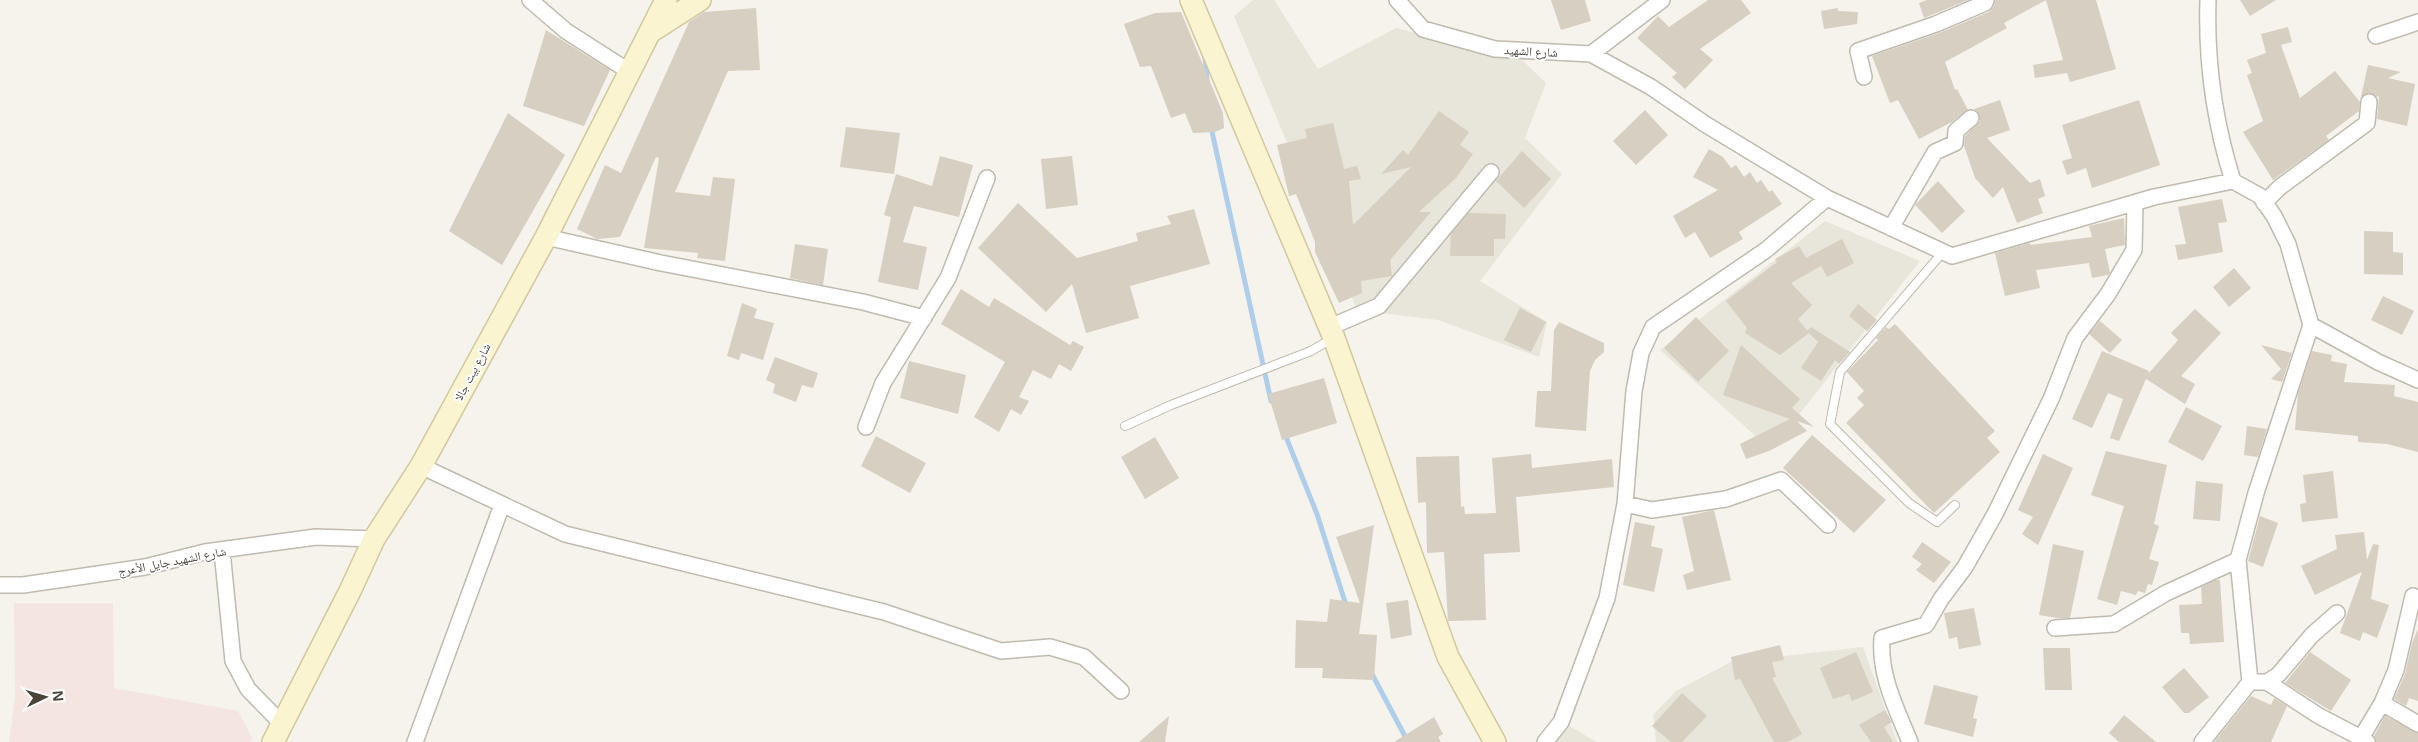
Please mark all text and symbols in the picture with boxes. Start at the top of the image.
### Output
street label: شارع الشهيد [1504,41,1558,61]
street label: شارع بيت جالا [450,340,494,404]
street label: شارع الشهيد جايل الأعرج [117,542,228,580]
north arrow [20,672,70,722]
text: N [48,689,68,702]

